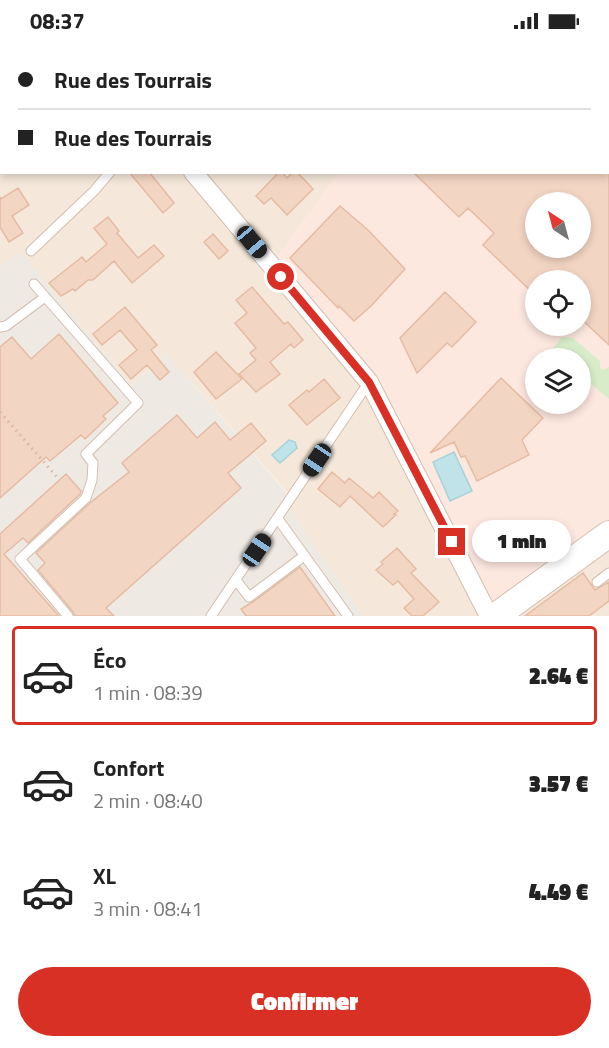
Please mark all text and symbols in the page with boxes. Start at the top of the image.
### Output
text: 08:37 [30,4,85,38]
text: Rue des Tourrais [54,63,212,97]
text: Rue des Tourrais [54,121,212,155]
north arrow [525,192,591,258]
map controls [525,192,591,414]
car [234,222,270,262]
route start [267,263,294,290]
button: locate [525,270,591,336]
button: layers [525,348,591,414]
car [299,440,335,480]
callout: 1 min [473,521,572,563]
text: 1 min [497,525,546,556]
route end [438,528,465,555]
car [239,530,275,570]
text: Éco [93,643,126,677]
icon: car [21,649,75,703]
text: 2.64 € [529,659,588,693]
text: 1 min · 08:39 [93,677,203,708]
text: Confort [93,751,164,785]
icon: car [21,757,75,811]
text: 3.57 € [529,767,588,801]
text: 2 min · 08:40 [93,785,203,816]
text: XL [93,859,116,893]
icon: car [21,865,75,919]
text: 4.49 € [529,875,588,909]
text: 3 min · 08:41 [93,893,203,924]
button: Confirmer [18,967,591,1036]

